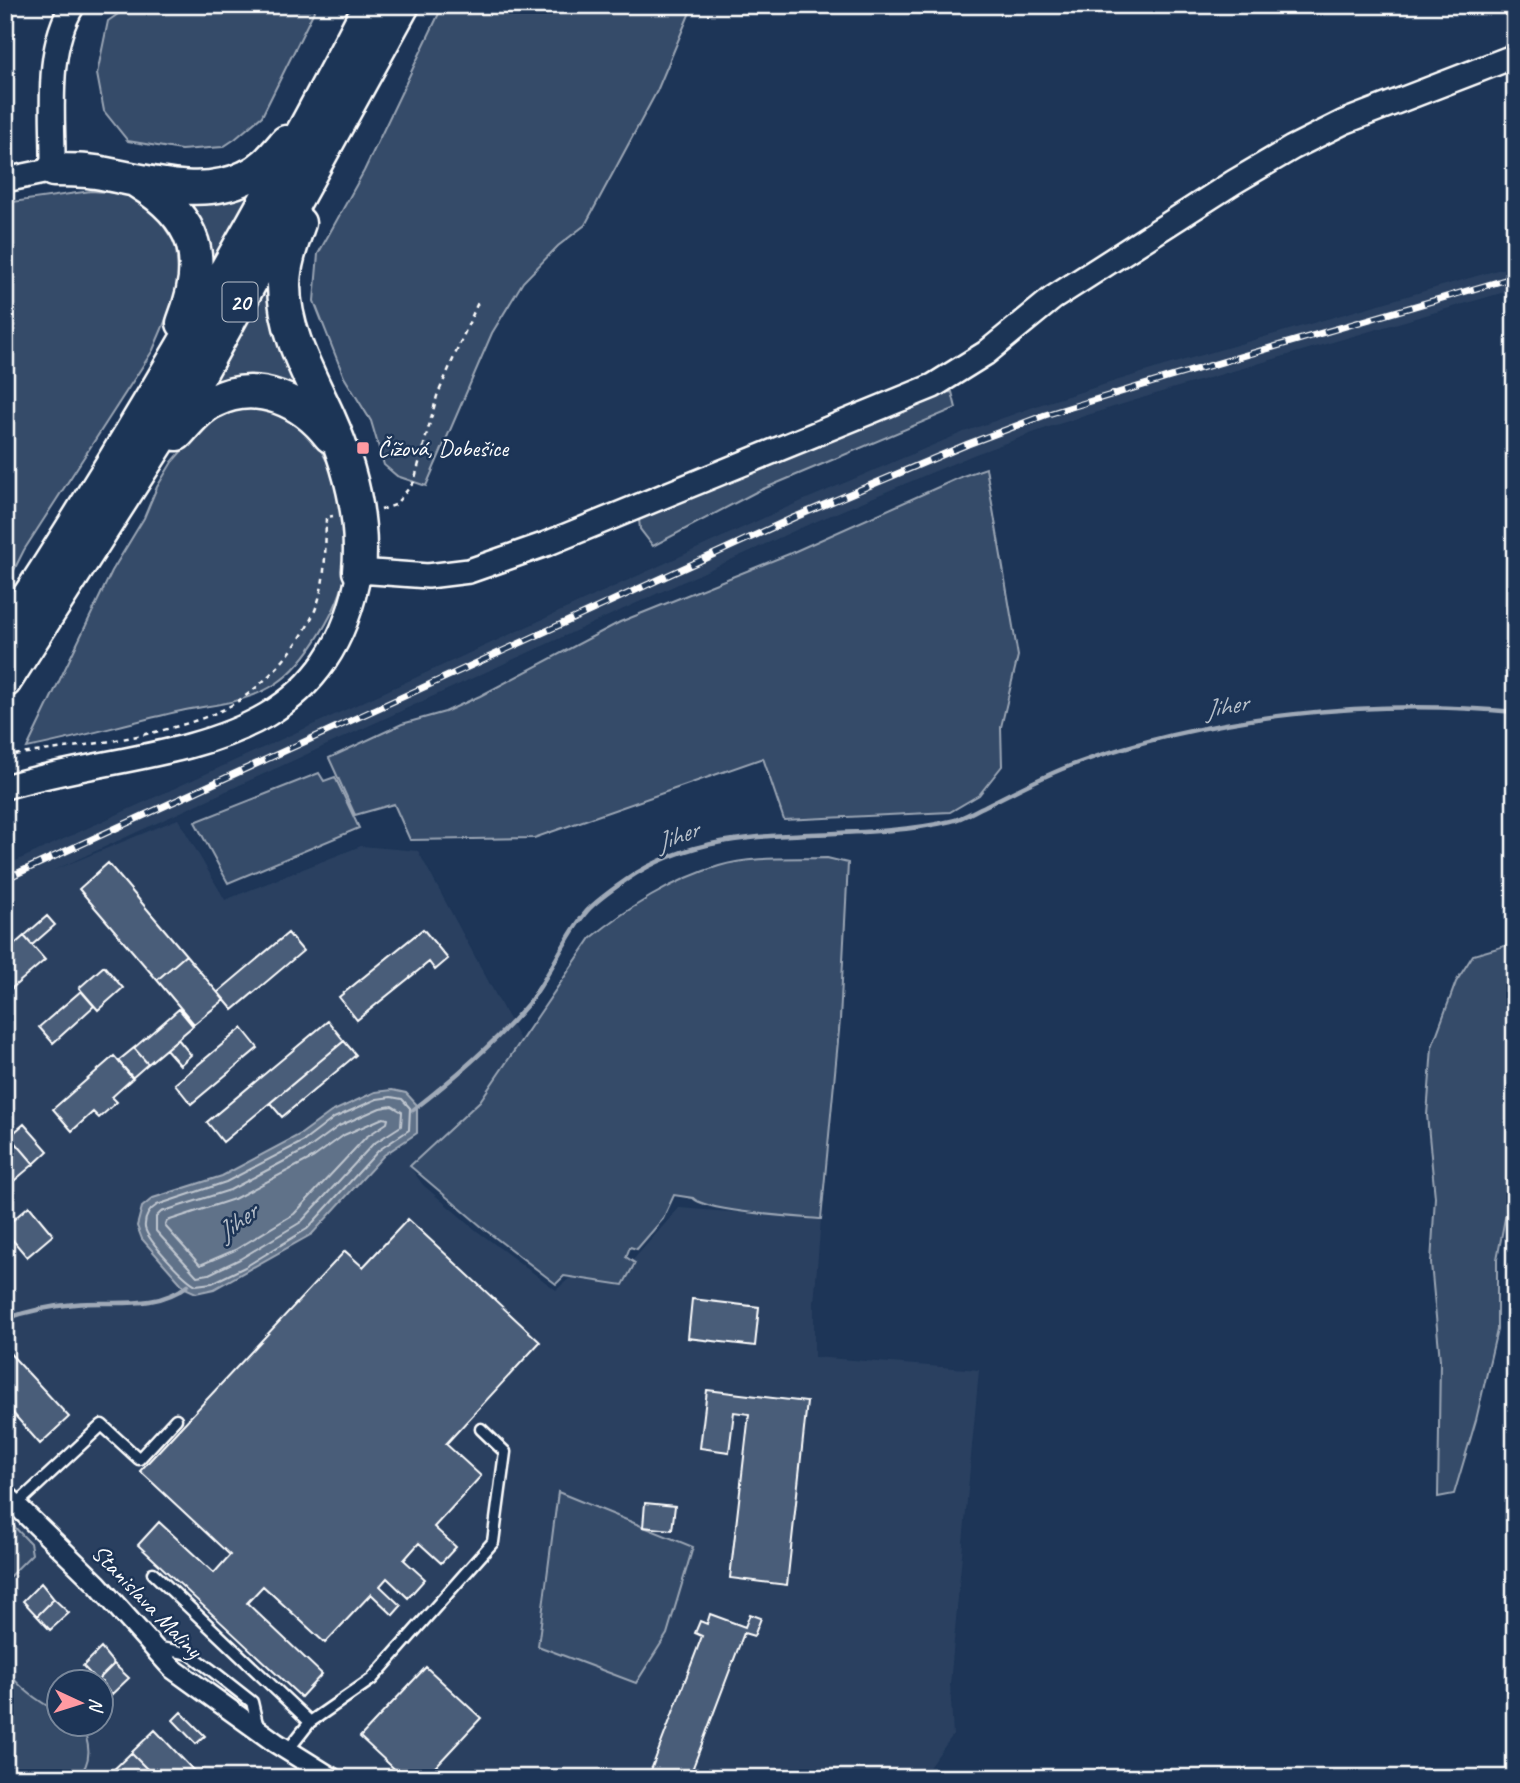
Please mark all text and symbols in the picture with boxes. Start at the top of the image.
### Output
road number: 20 [222,282,258,322]
place label: Čížová, Dobešice [377,433,510,463]
marker: Čížová, Dobešice [355,440,371,456]
water label: Jiher [1200,685,1254,727]
water label: Jiher [649,812,706,860]
water label: Jiher [208,1194,267,1249]
street label: Stanislava Maliny [85,1538,210,1665]
north arrow [46,1668,116,1738]
text: N [83,1697,108,1714]

